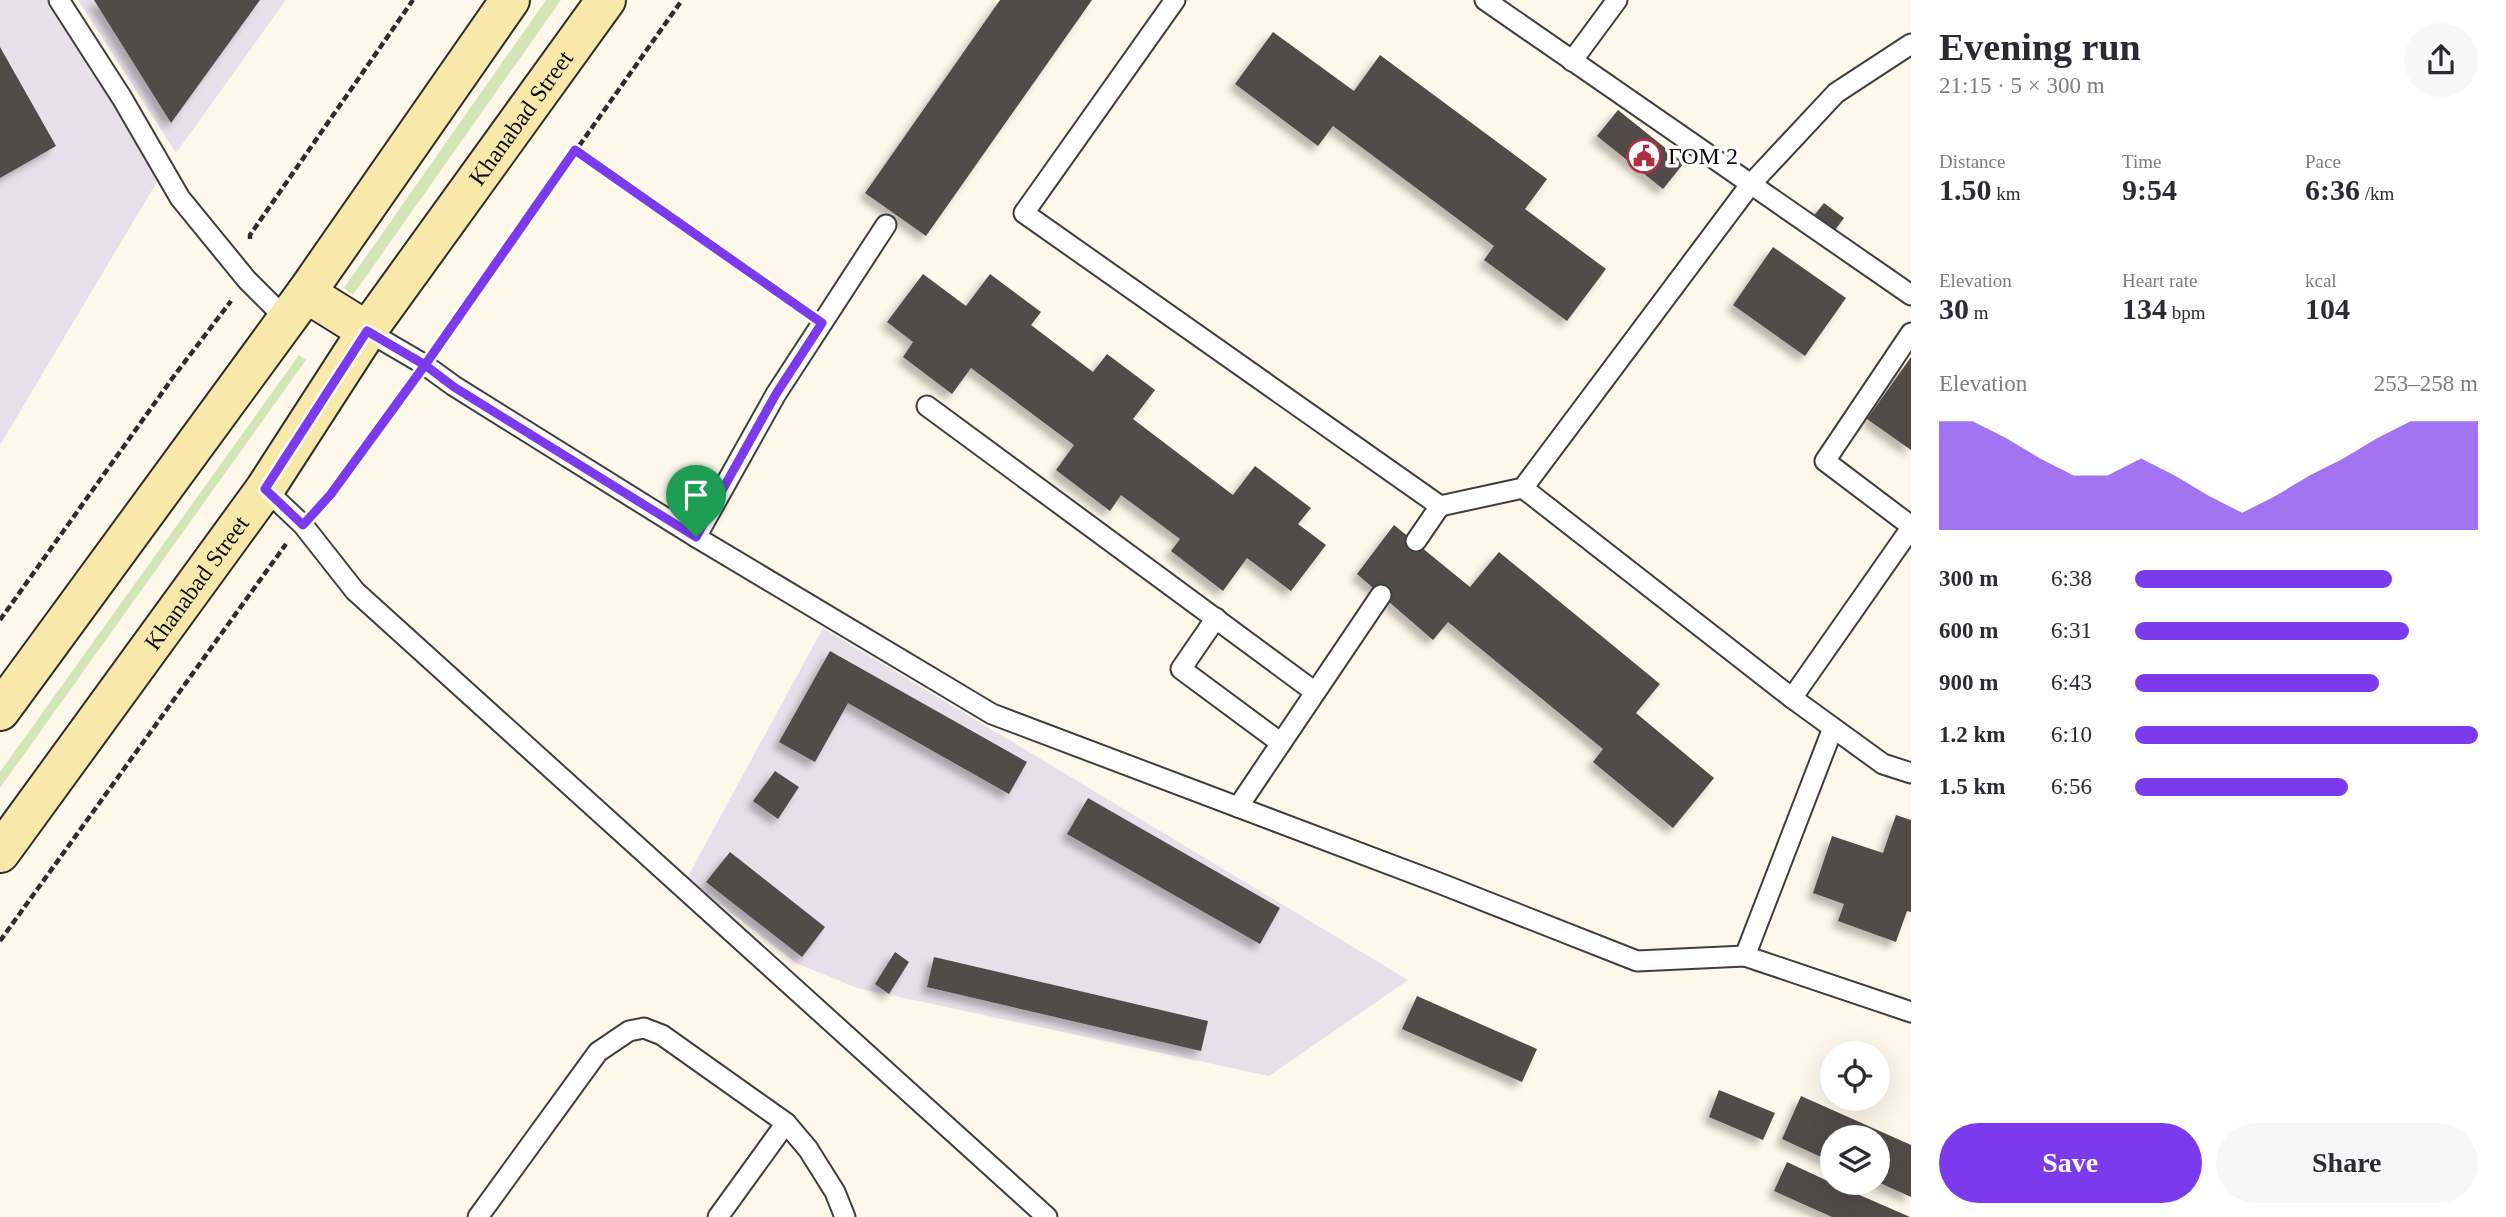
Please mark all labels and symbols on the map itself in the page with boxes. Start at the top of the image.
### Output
street label: Khanabad Street [464,46,578,190]
public building icon: ГОМ 2 [1625,137,1663,175]
place label: ГОМ 2 [1668,143,1738,169]
pin [666,465,726,537]
street label: Khanabad Street [139,511,254,655]

